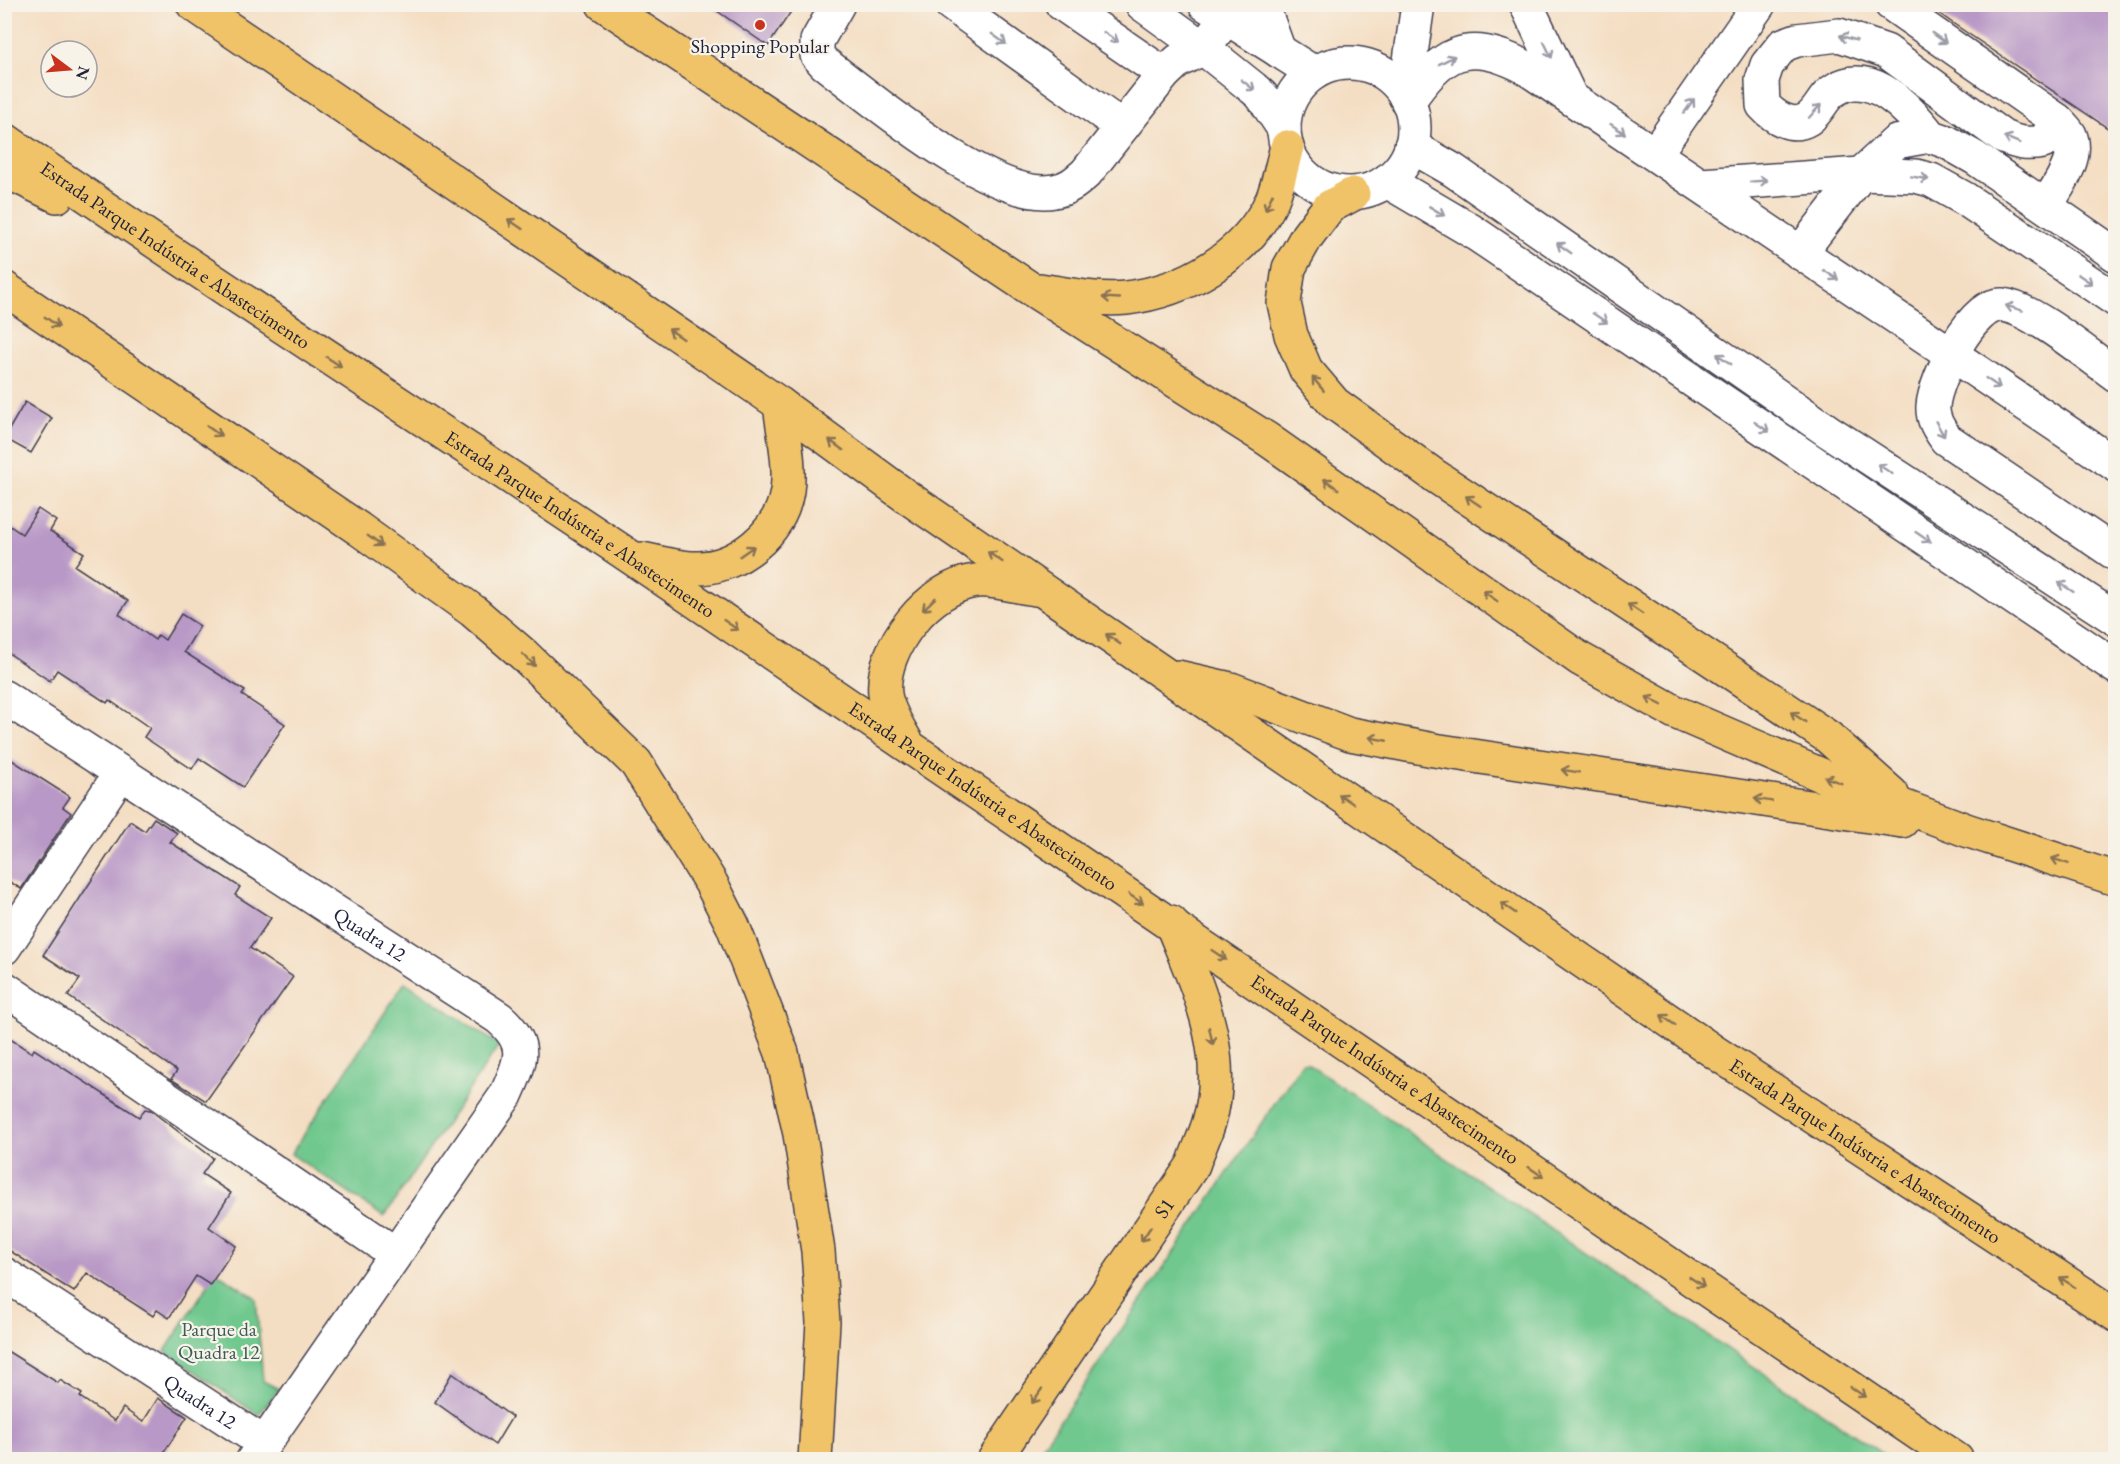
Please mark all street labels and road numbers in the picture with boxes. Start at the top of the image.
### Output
street label: Estrada Parque Indústria e Abastecimento [35,155,316,355]
street label: Estrada Parque Indústria e Abastecimento [440,424,721,624]
street label: Estrada Parque Indústria e Abastecimento [844,695,1123,896]
street label: Quadra 12 [328,901,412,968]
street label: Estrada Parque Indústria e Abastecimento [1246,968,1524,1170]
street label: Estrada Parque Indústria e Abastecimento [1725,1052,2006,1249]
street label: S1 [1148,1193,1180,1223]
street label: Quadra 12 [159,1368,242,1435]

